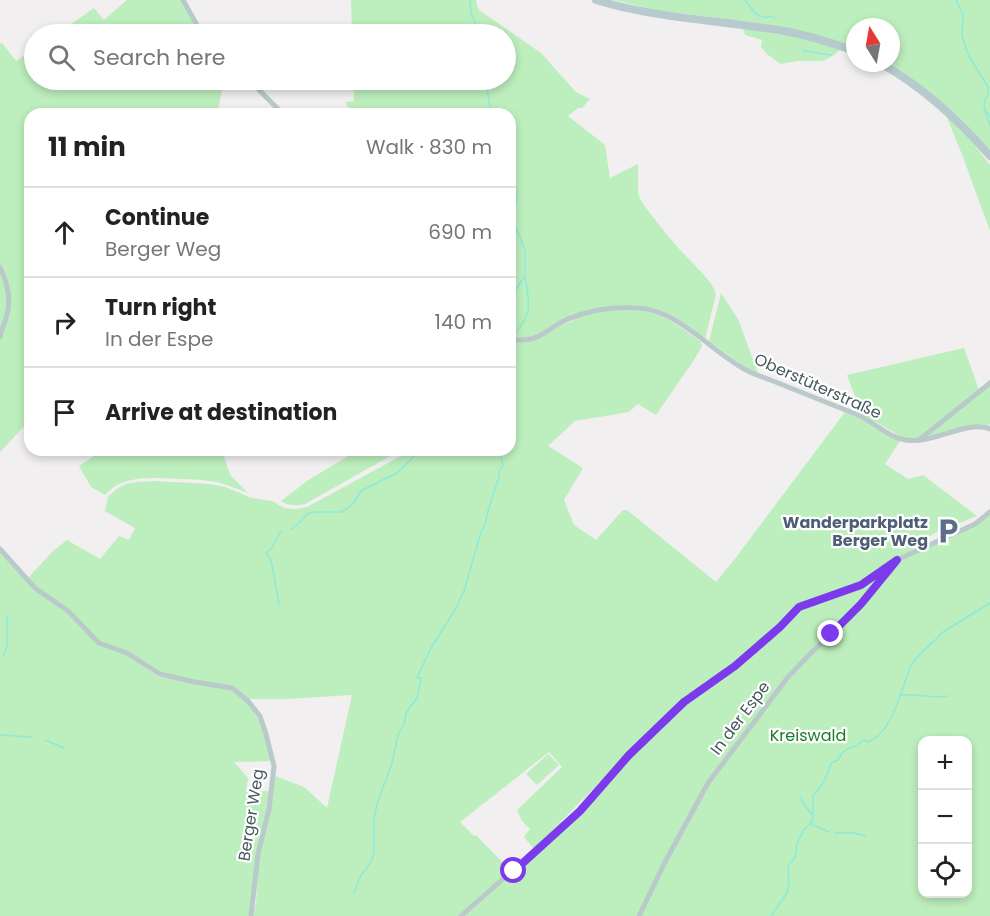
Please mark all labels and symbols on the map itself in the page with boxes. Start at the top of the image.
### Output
north arrow [846,18,900,72]
street label: Oberstüterstraße [751,348,885,424]
place label: Wanderparkplatz Berger Weg [783,511,928,552]
parking icon: Wanderparkplatz Berger Weg [933,516,963,546]
route end [817,620,843,646]
street label: In der Espe [705,676,775,760]
park label: Kreiswald [770,724,846,747]
street label: Berger Weg [232,767,270,863]
route start [500,857,526,883]

